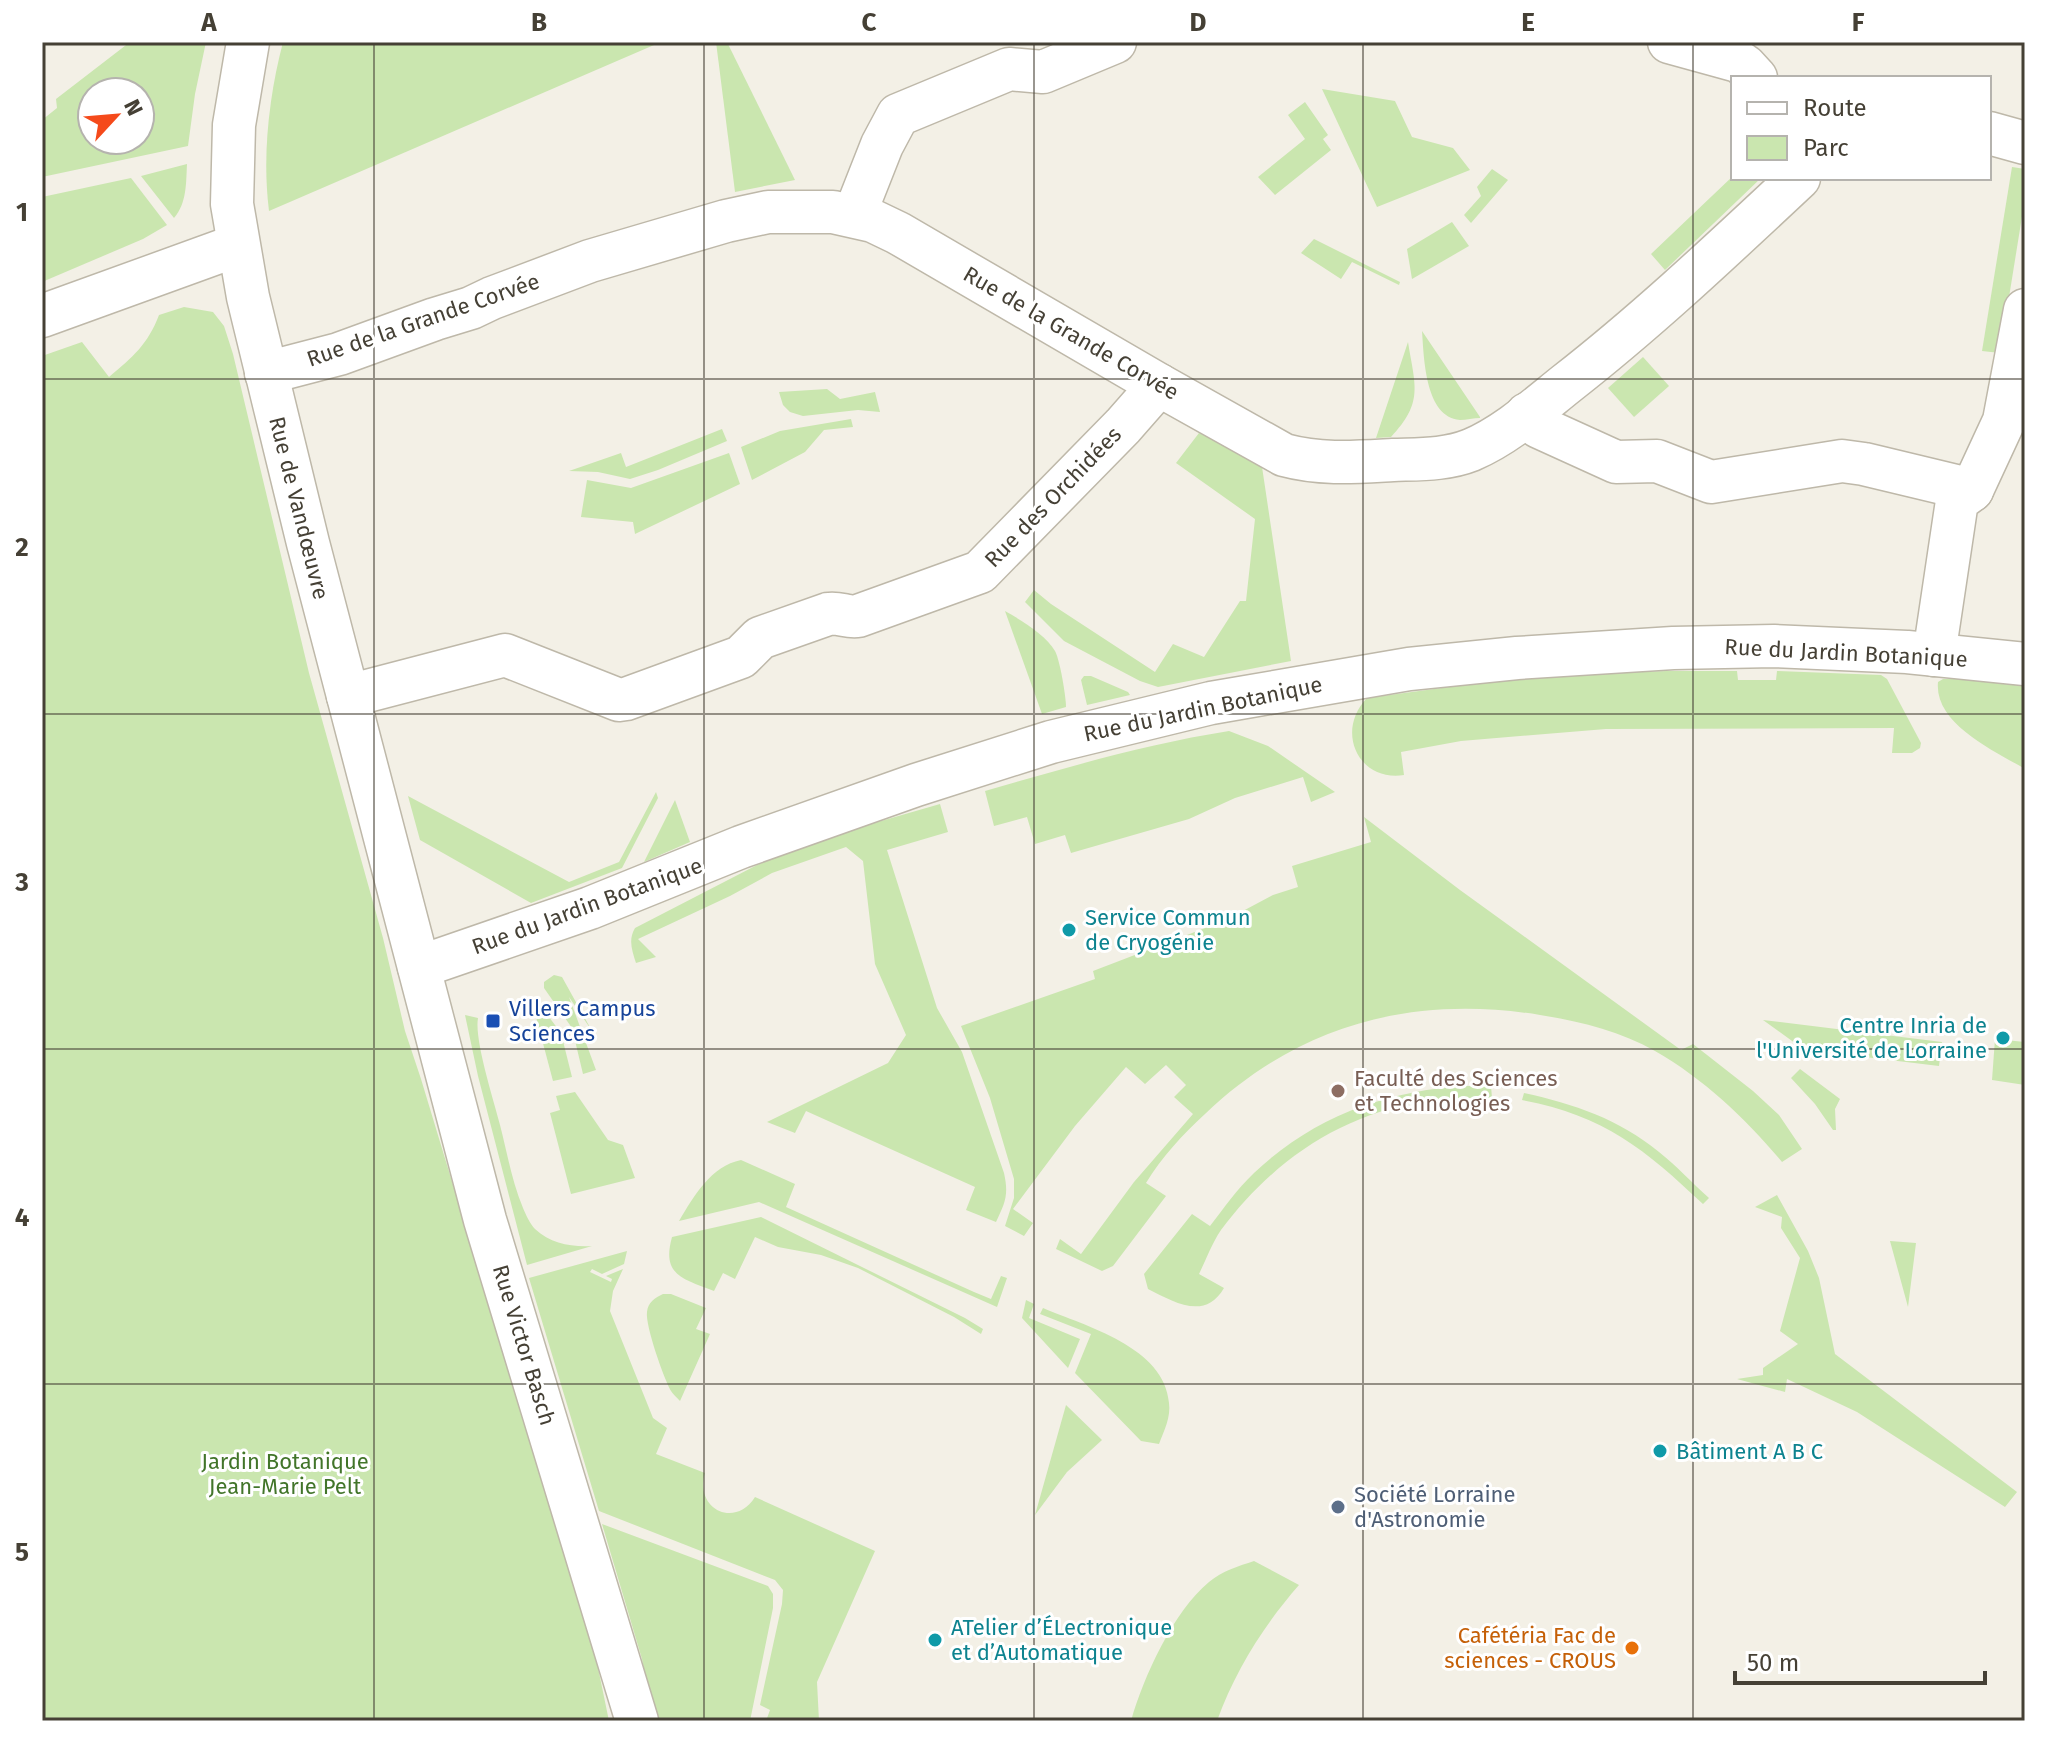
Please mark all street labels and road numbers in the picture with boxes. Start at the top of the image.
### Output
street label: Rue de la Grande Corvée [958,260,1184,406]
street label: Rue de la Grande Corvée [303,267,543,373]
street label: Rue de Vandœuvre [263,414,335,602]
street label: Rue des Orchidées [979,421,1127,573]
street label: Rue du Jardin Botanique [1724,633,1968,673]
street label: Rue du Jardin Botanique [1081,670,1325,748]
street label: Rue du Jardin Botanique [468,852,706,960]
street label: Rue Victor Basch [487,1261,561,1429]

